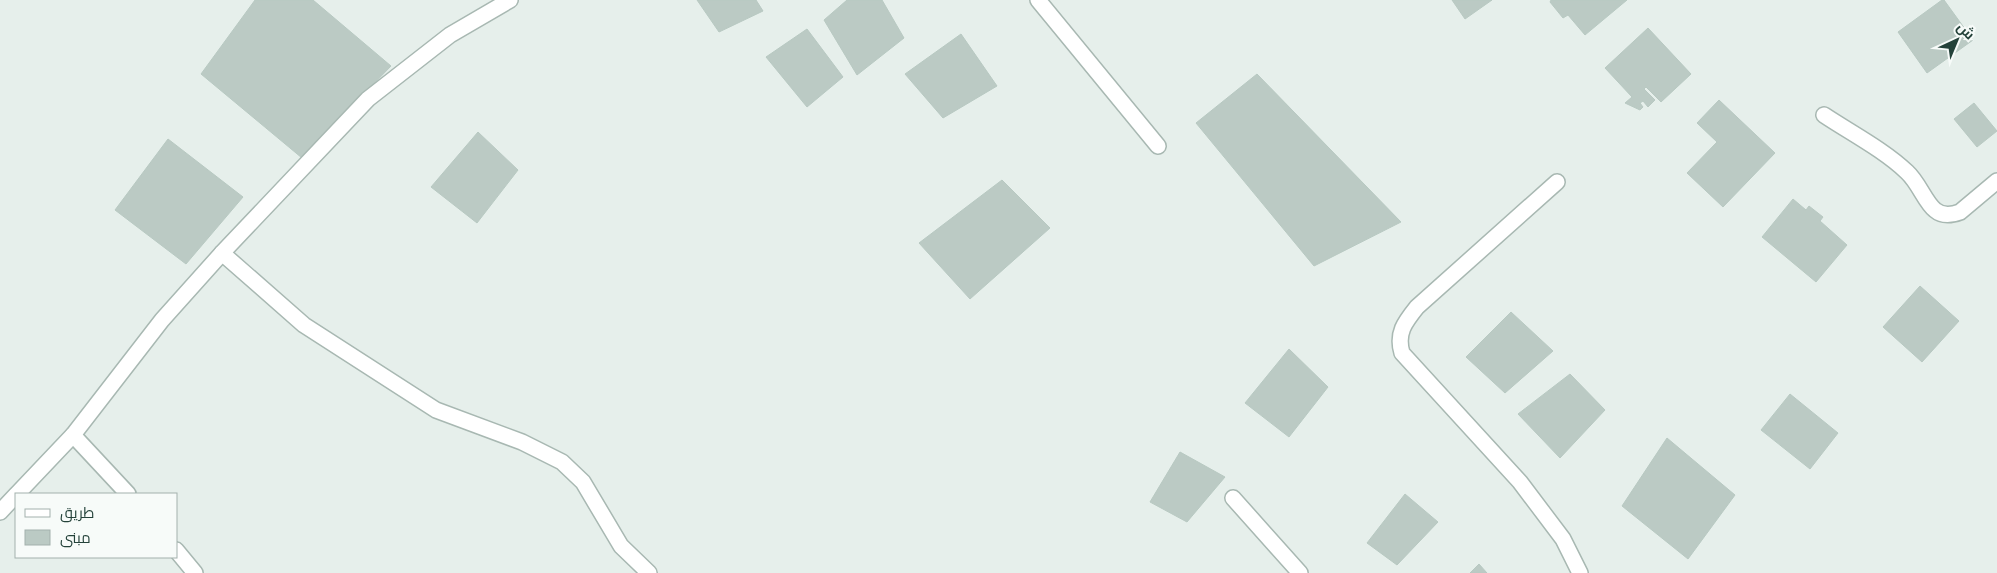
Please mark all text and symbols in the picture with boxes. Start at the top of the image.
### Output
north arrow [1932,15,1982,65]
text: ش [1953,18,1979,43]
legend [15,493,178,558]
text: طريق [60,503,94,523]
text: مبنى [60,528,91,548]

